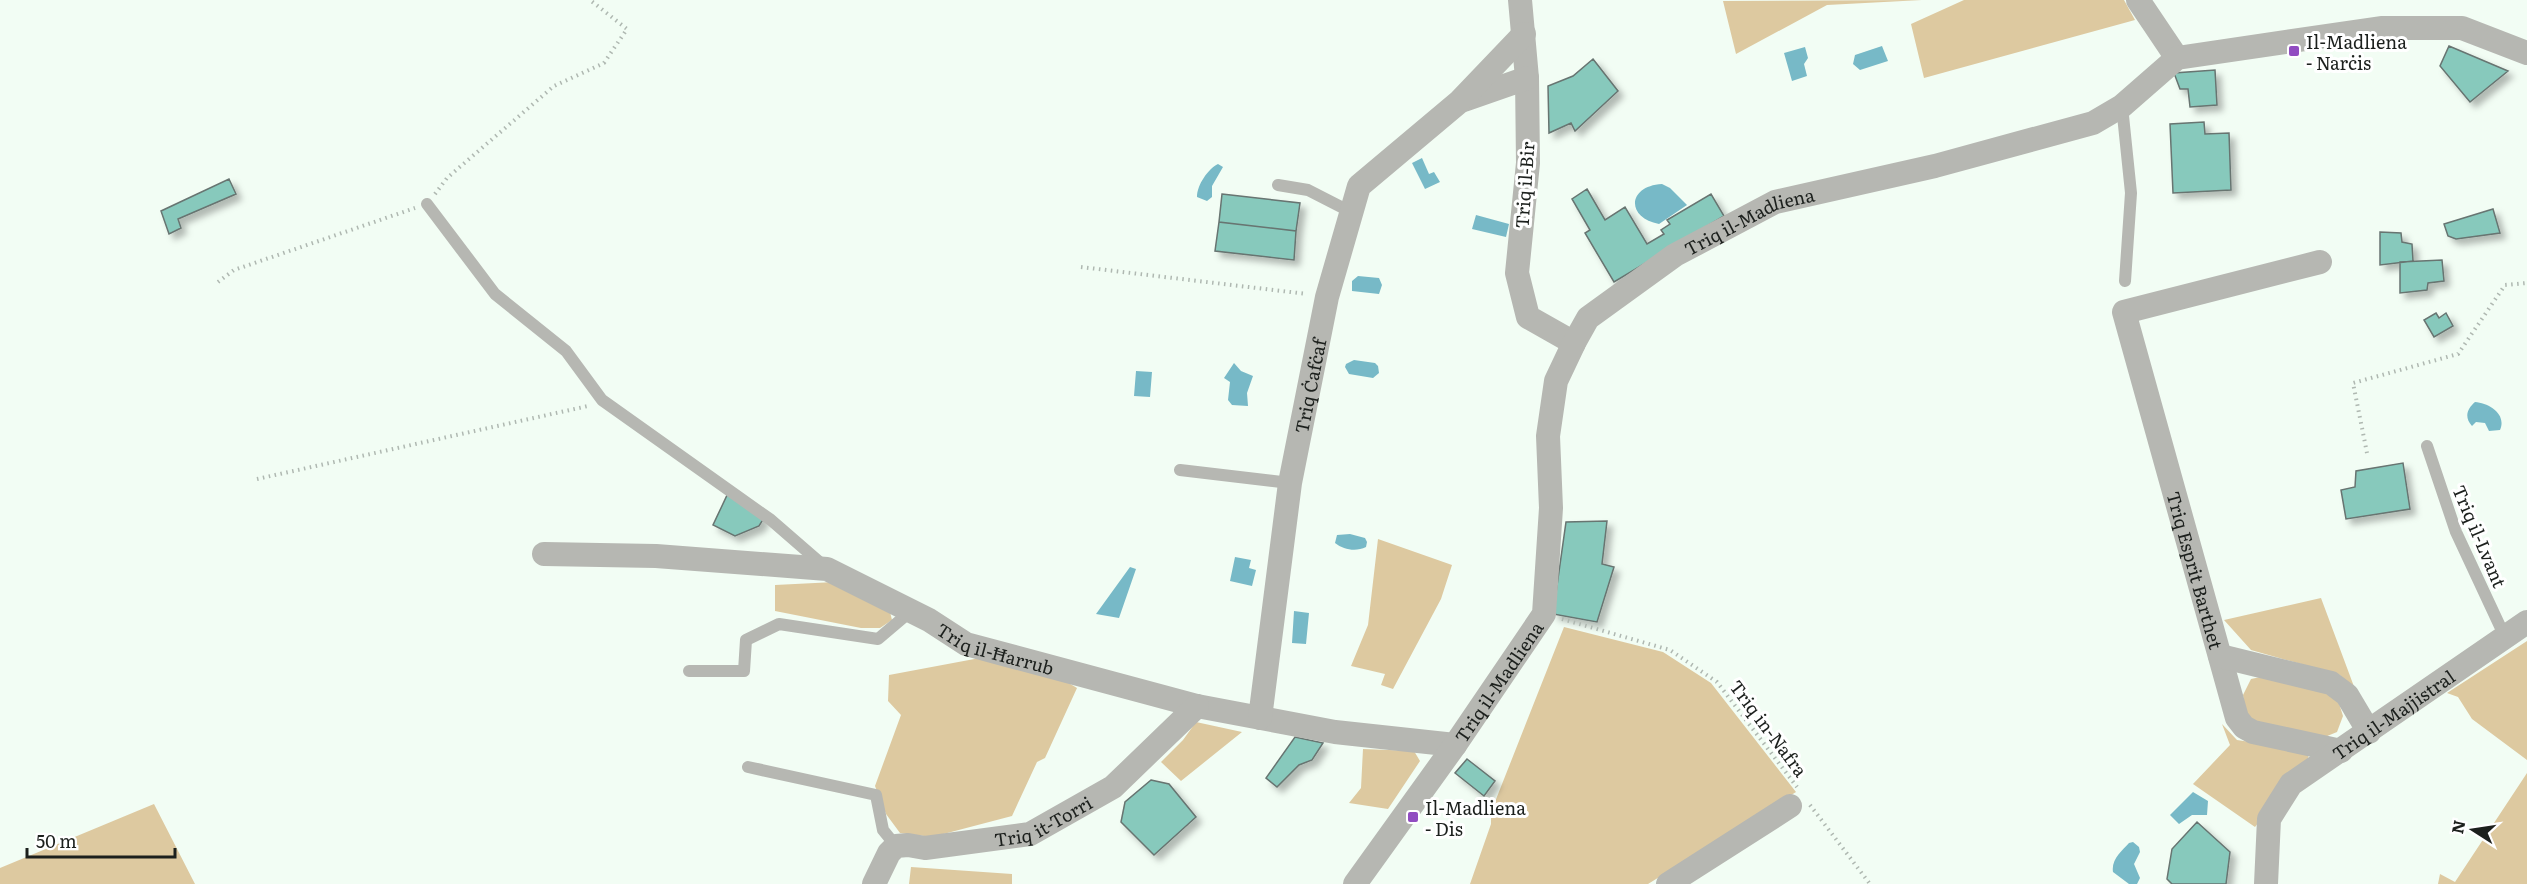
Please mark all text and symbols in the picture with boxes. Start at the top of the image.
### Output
place label: Il-Madliena - Narċis [2306,28,2407,76]
marker: Il-Madliena - Narċis [2287,44,2301,58]
street label: Triq il-Bir [1508,140,1541,229]
street label: Triq il-Madliena [1679,180,1817,261]
street label: Triq Ċafċaf [1287,334,1332,436]
street label: Triq il-Lvant [2446,481,2514,592]
street label: Triq Esprit Barthet [2161,488,2231,653]
street label: Triq il-Ħarrub [932,615,1057,681]
street label: Triq il-Madliena [1447,615,1549,748]
street label: Triq il-Majjistral [2326,662,2460,766]
street label: Triq in-Nafra [1724,674,1815,782]
street label: Triq it-Torri [992,788,1097,852]
place label: Il-Madliena - Dis [1425,794,1526,842]
north arrow [2443,800,2503,860]
marker: Il-Madliena - Dis [1406,810,1420,824]
text: N [2444,818,2470,836]
scale bar [27,821,176,859]
text: 50 m [36,827,77,854]

